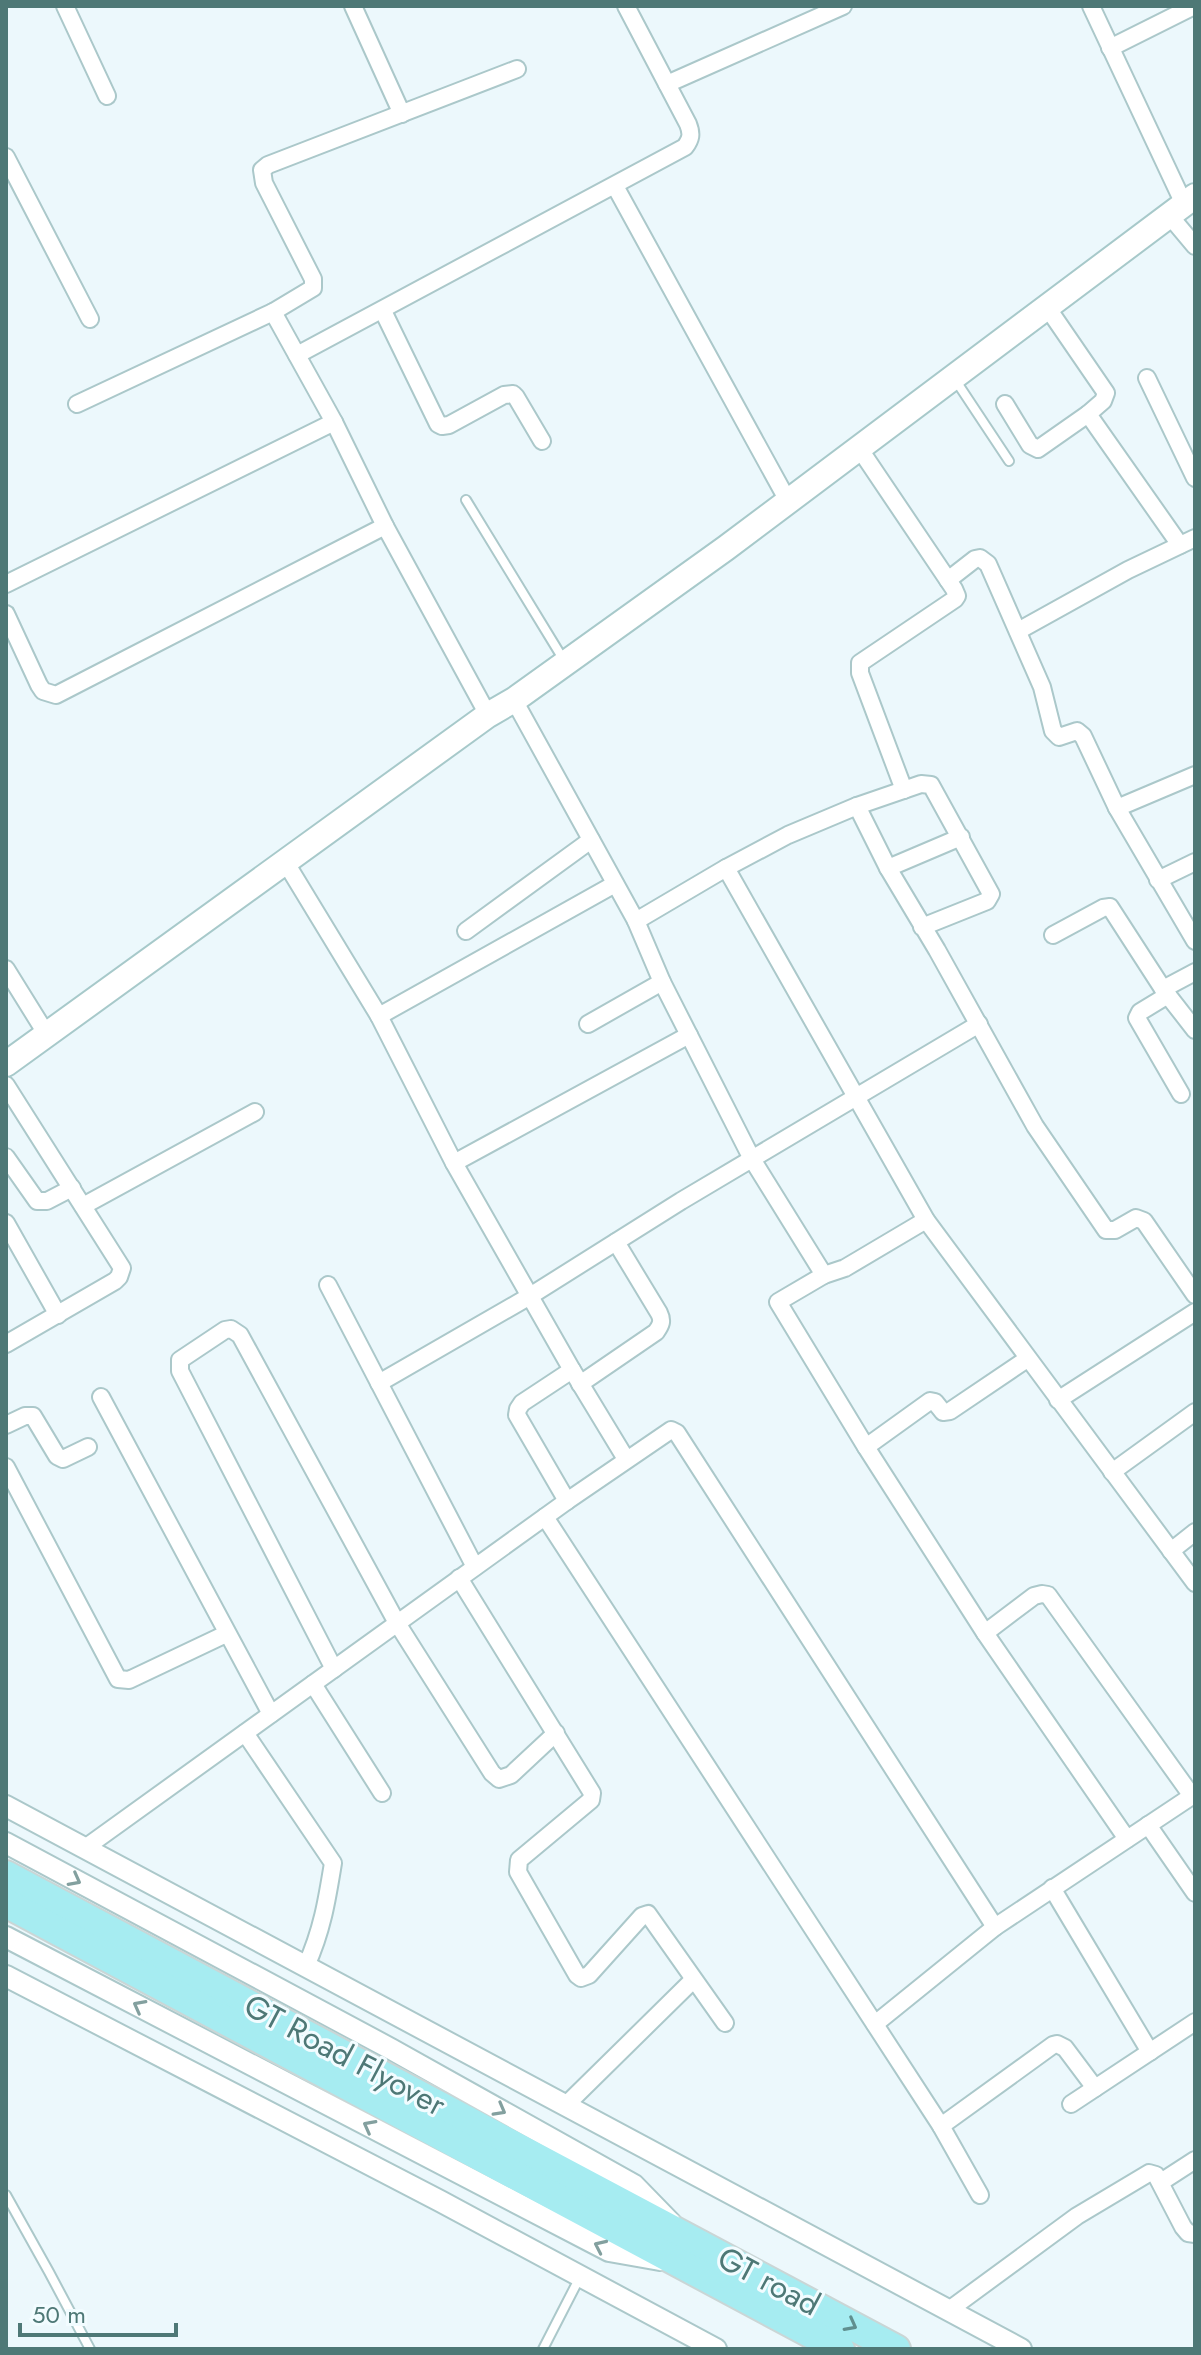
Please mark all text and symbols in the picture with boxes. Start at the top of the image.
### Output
one-way arrow [66,1870,81,1885]
street label: GT Road Flyover [236,1983,454,2127]
one-way arrow [132,2001,147,2016]
one-way arrow [492,2100,506,2116]
one-way arrow [363,2121,378,2136]
street label: GT road [710,2235,828,2327]
one-way arrow [594,2240,608,2256]
scale bar [20,2287,176,2337]
text: 50 m [32,2297,86,2332]
one-way arrow [843,2315,857,2331]

